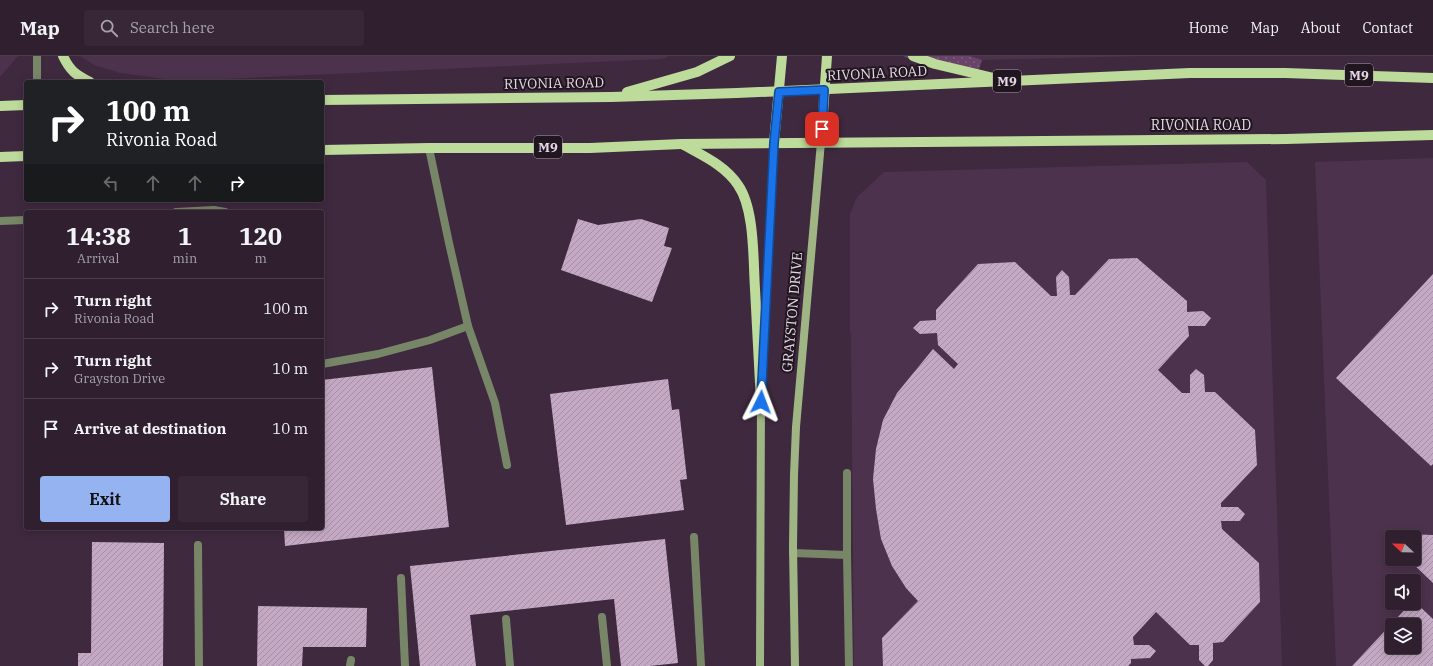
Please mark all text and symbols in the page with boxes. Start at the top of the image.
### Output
search box [84,10,364,46]
text: Map [20,16,60,40]
icon: search [98,17,120,39]
text: Search here [130,18,214,37]
text: Home [1189,19,1228,37]
text: Map [1250,19,1279,37]
text: About [1301,19,1340,37]
text: Contact [1362,19,1413,37]
street label: RIVONIA ROAD [826,61,928,85]
road number: M9 [1345,64,1373,86]
road number: M9 [993,70,1021,92]
street label: RIVONIA ROAD [504,73,604,93]
text: 100 m [106,92,190,129]
icon: right [40,96,92,148]
pin [805,112,839,146]
street label: RIVONIA ROAD [1151,116,1251,134]
icon: arrive [811,118,833,140]
text: Rivonia Road [106,128,217,151]
road number: M9 [534,136,562,158]
icon: left [100,172,122,194]
icon: ahead [142,172,164,194]
icon: ahead [184,172,206,194]
icon: right [226,172,248,194]
text: 14:38 [66,220,131,252]
text: 1 [178,220,192,252]
text: 120 [239,220,282,252]
text: Arrival [77,250,119,267]
text: min [172,250,197,267]
text: m [254,250,267,267]
street label: GRAYSTON DRIVE [778,251,806,373]
text: Turn right [74,291,152,310]
icon: right [40,298,62,320]
text: 100 m [263,299,308,318]
text: Rivonia Road [74,310,155,327]
text: Turn right [74,351,152,370]
icon: right [40,358,62,380]
text: 10 m [272,359,308,378]
text: Grayston Drive [74,370,165,387]
position arrow [740,381,782,423]
icon: arrive [40,418,62,440]
text: Arrive at destination [74,419,226,438]
text: 10 m [272,419,308,438]
button: Exit [40,476,170,522]
button: Share [178,476,308,522]
north arrow [1385,530,1421,566]
map controls [1385,530,1421,654]
button: sound [1385,574,1421,610]
button: layers [1385,618,1421,654]

